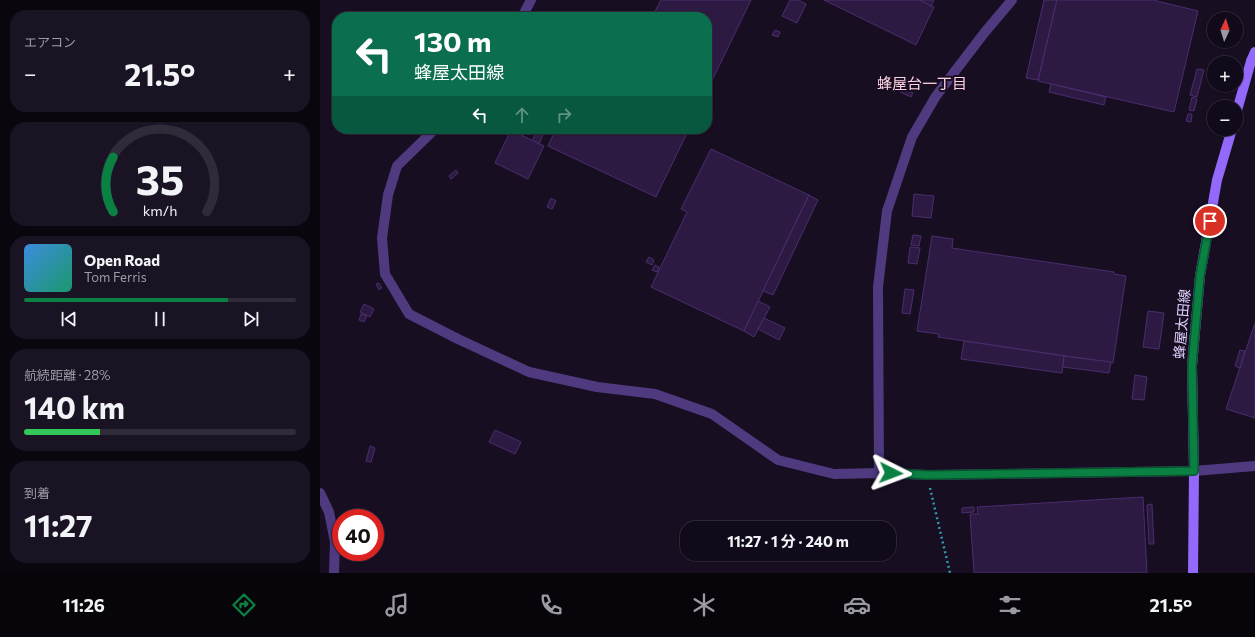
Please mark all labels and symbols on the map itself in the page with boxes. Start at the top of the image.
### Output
north arrow [1207,12,1243,48]
district label: 蜂屋台一丁目 [877,74,967,92]
pin [1193,204,1227,238]
street label: 蜂屋太田線 [1170,288,1193,360]
position arrow [870,452,912,494]
speed limit sign: 40 [332,509,384,561]

